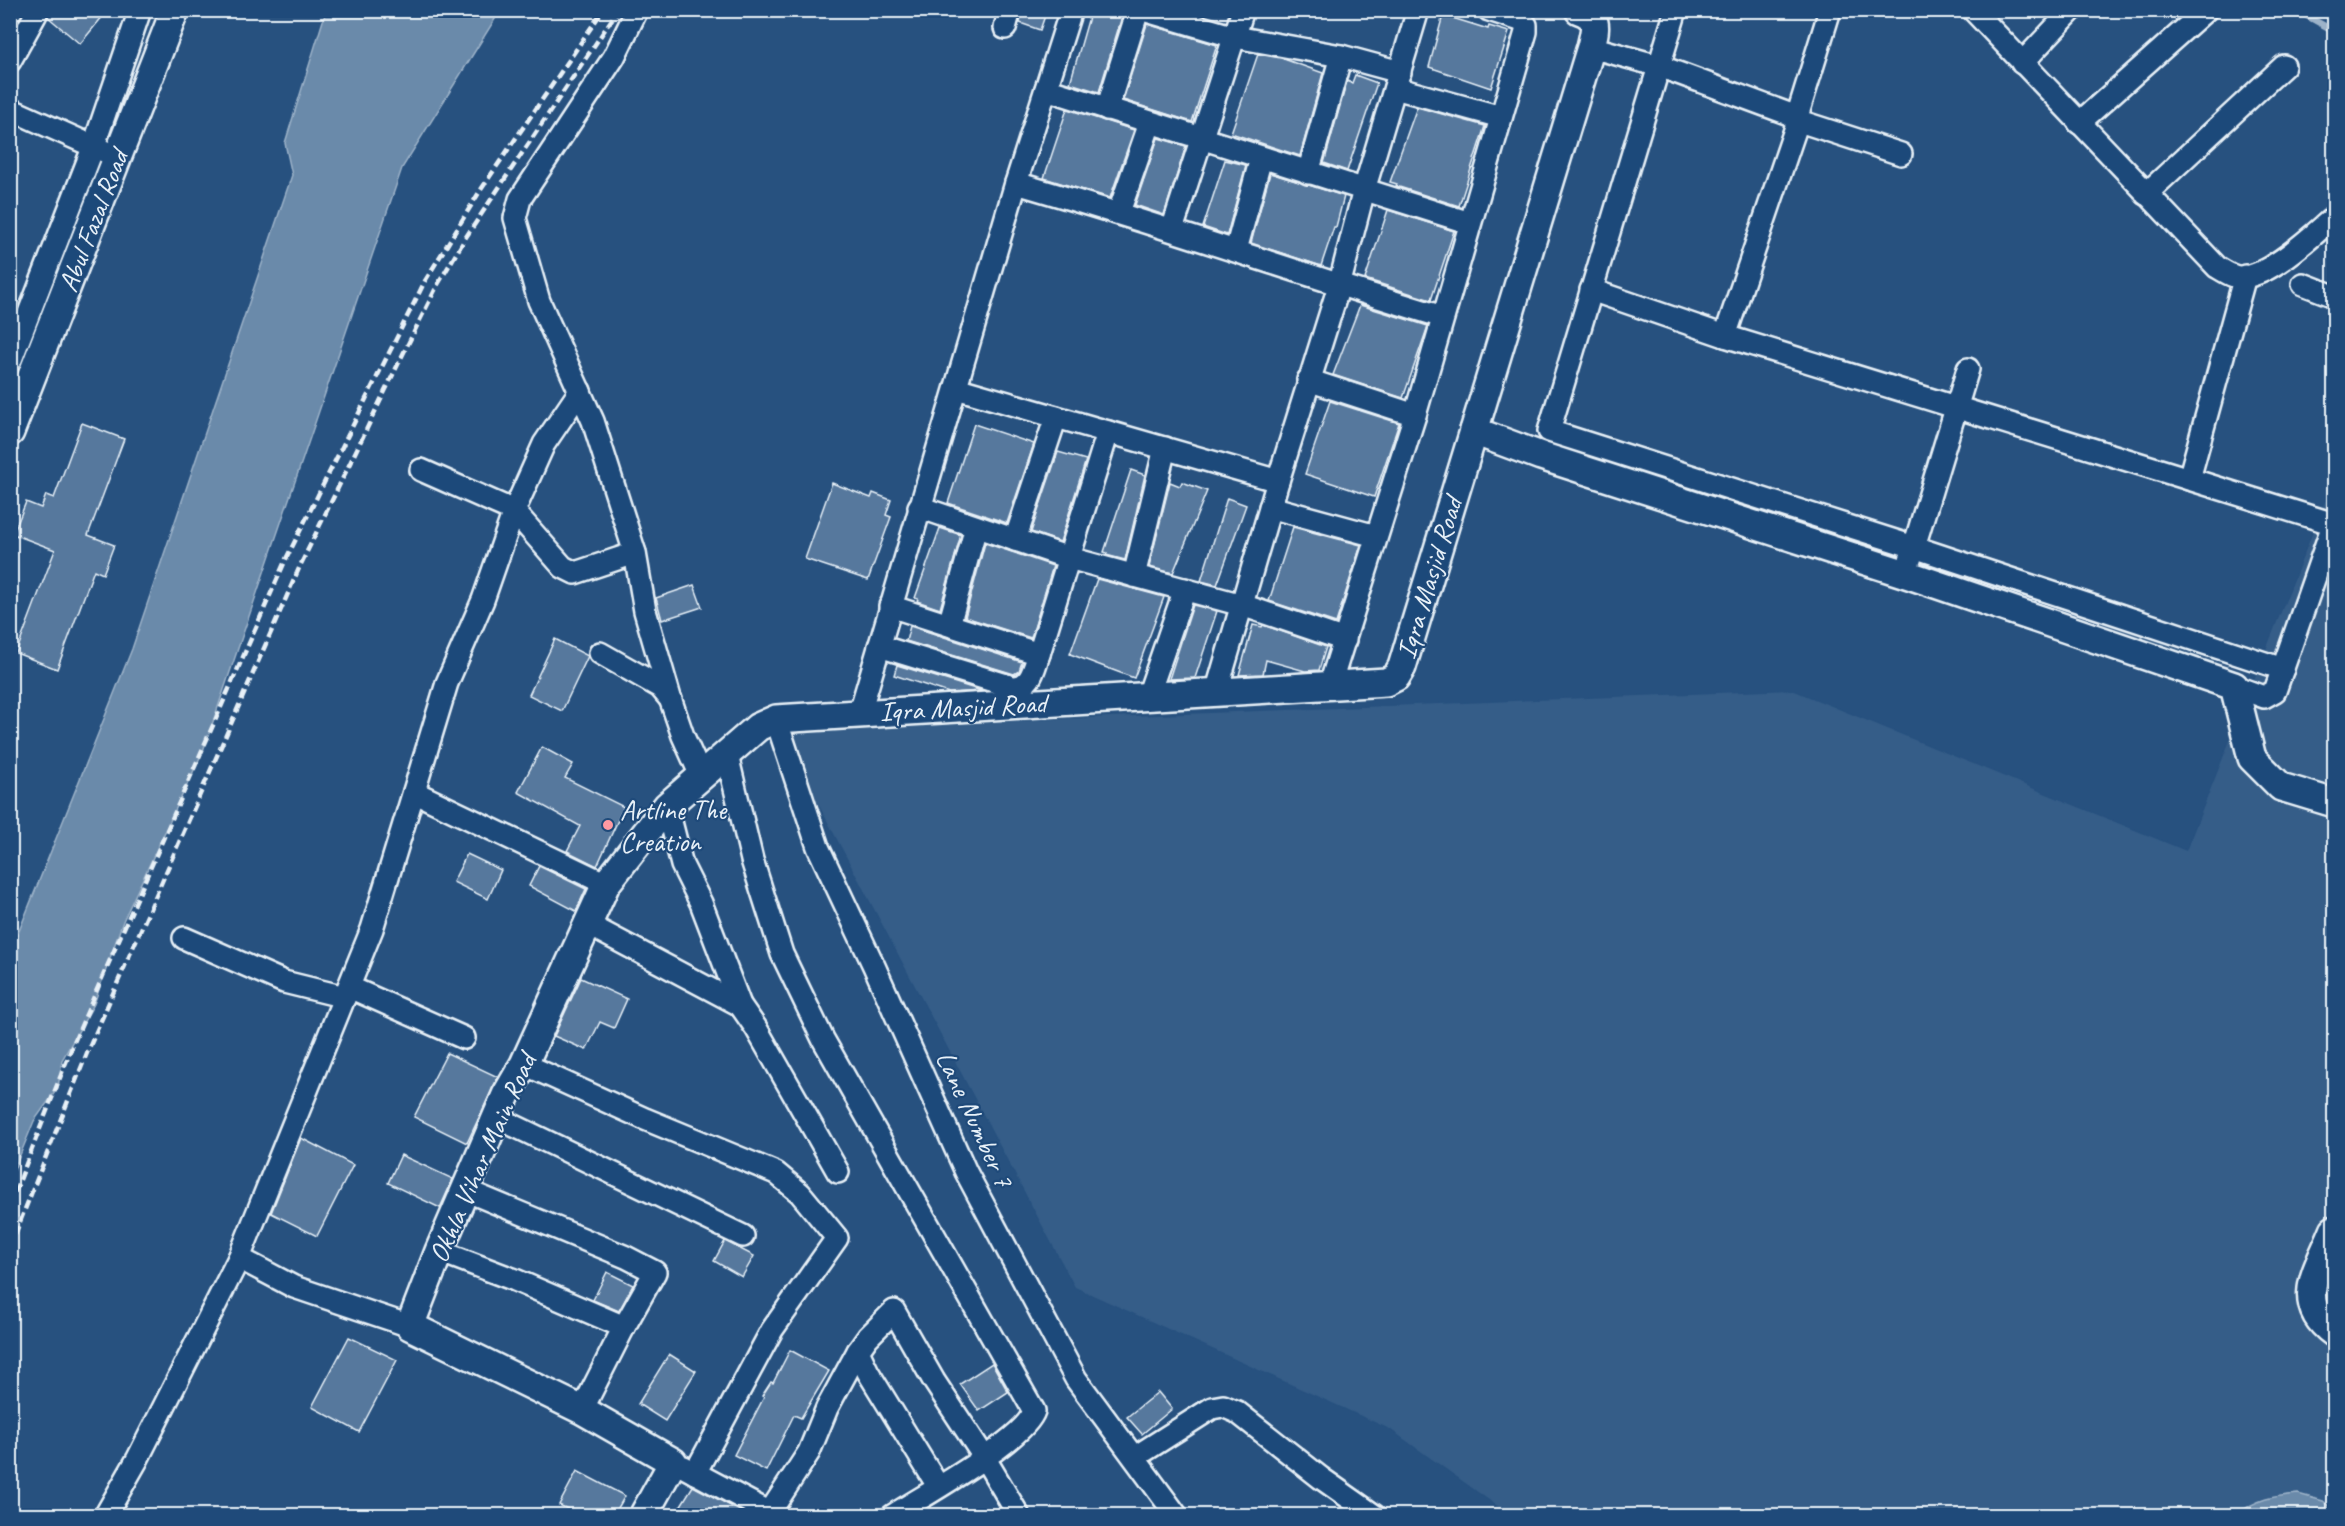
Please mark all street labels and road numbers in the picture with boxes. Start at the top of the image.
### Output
street label: Abul Fazal Road [50,142,137,297]
street label: Iqra Masjid Road [1388,489,1471,663]
street label: Iqra Masjid Road [879,685,1051,729]
street label: Okhla Vihar Main Road [420,1044,545,1268]
street label: Lane Number 7 [928,1045,1022,1194]

